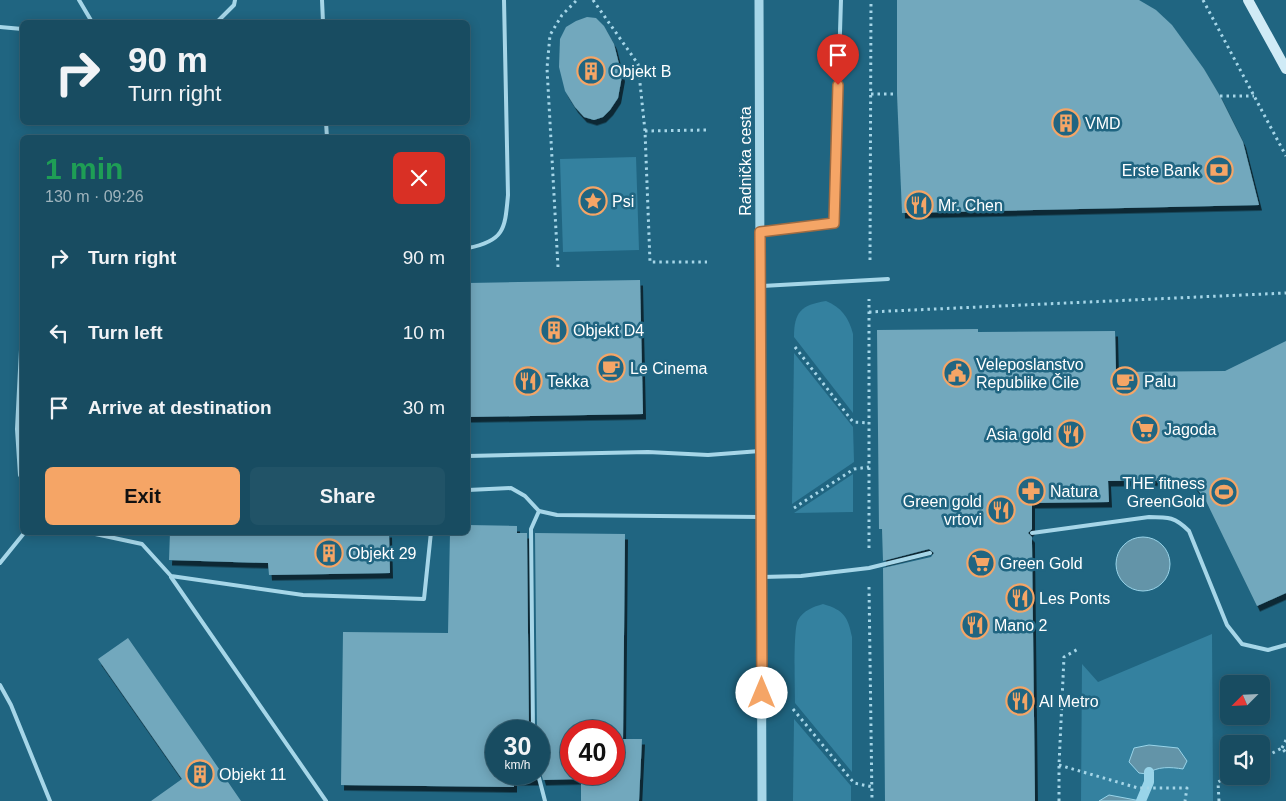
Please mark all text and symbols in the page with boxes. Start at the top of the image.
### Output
pin [817,34,859,85]
icon: right [45,40,110,105]
text: 90 m [128,40,208,79]
icon: arrive [824,41,852,69]
building icon: Objekt B [576,56,606,86]
place label: Objekt B [610,63,671,80]
text: Turn right [128,81,221,106]
street label: Radnička cesta [737,106,754,216]
building icon: VMD [1051,108,1081,138]
place label: VMD [1085,115,1121,132]
text: 1 min [45,152,123,185]
button: close [393,152,445,204]
bank icon: Erste Bank [1204,155,1234,185]
place label: Erste Bank [1122,162,1201,179]
place icon: Psi [578,186,608,216]
text: 130 m · 09:26 [45,188,144,205]
restaurant icon: Mr. Chen [904,190,934,220]
place label: Psi [612,193,634,210]
place label: Mr. Chen [938,197,1003,214]
icon: right [45,244,73,272]
text: Turn right [88,247,176,268]
text: 90 m [403,247,445,268]
building icon: Objekt D4 [539,315,569,345]
icon: left [45,319,73,347]
text: Turn left [88,322,163,343]
text: 10 m [403,322,445,343]
place label: Objekt D4 [573,322,644,339]
cafe icon: Le Cinema [596,353,626,383]
place label: Veleposlanstvo Republike Čile [976,356,1084,391]
public building icon: Veleposlanstvo Republike Čile [942,358,972,388]
place label: Le Cinema [630,360,707,377]
restaurant icon: Tekka [513,366,543,396]
cafe icon: Palu [1110,366,1140,396]
place label: Tekka [547,373,589,390]
place label: Palu [1144,373,1176,390]
icon: arrive [45,394,73,422]
text: Arrive at destination [88,397,272,418]
text: 30 m [403,397,445,418]
supermarket icon: Jagoda [1130,414,1160,444]
restaurant icon: Asia gold [1056,419,1086,449]
place label: Jagoda [1164,421,1217,438]
place label: Asia gold [986,426,1052,443]
button: Exit [45,467,240,525]
button: Share [250,467,445,525]
place label: THE fitness GreenGold [1122,475,1205,510]
pharmacy icon: Natura [1016,476,1046,506]
sports icon: THE fitness GreenGold [1209,477,1239,507]
place label: Natura [1050,483,1098,500]
place label: Green gold vrtovi [903,493,982,528]
restaurant icon: Green gold vrtovi [986,495,1016,525]
building icon: Objekt 29 [314,538,344,568]
place label: Objekt 29 [348,545,417,562]
supermarket icon: Green Gold [966,548,996,578]
place label: Green Gold [1000,555,1083,572]
restaurant icon: Les Ponts [1005,583,1035,613]
place label: Les Ponts [1039,590,1110,607]
restaurant icon: Mano 2 [960,610,990,640]
place label: Mano 2 [994,617,1047,634]
position arrow [735,666,787,718]
north arrow [1220,675,1270,725]
map controls [1220,675,1270,785]
restaurant icon: Al Metro [1005,686,1035,716]
place label: Al Metro [1039,693,1099,710]
speed limit sign: 40 [560,720,625,785]
text: 30 [504,732,531,760]
button: sound [1220,735,1270,785]
text: km/h [504,758,531,772]
building icon: Objekt 11 [185,759,215,789]
place label: Objekt 11 [219,766,286,783]

